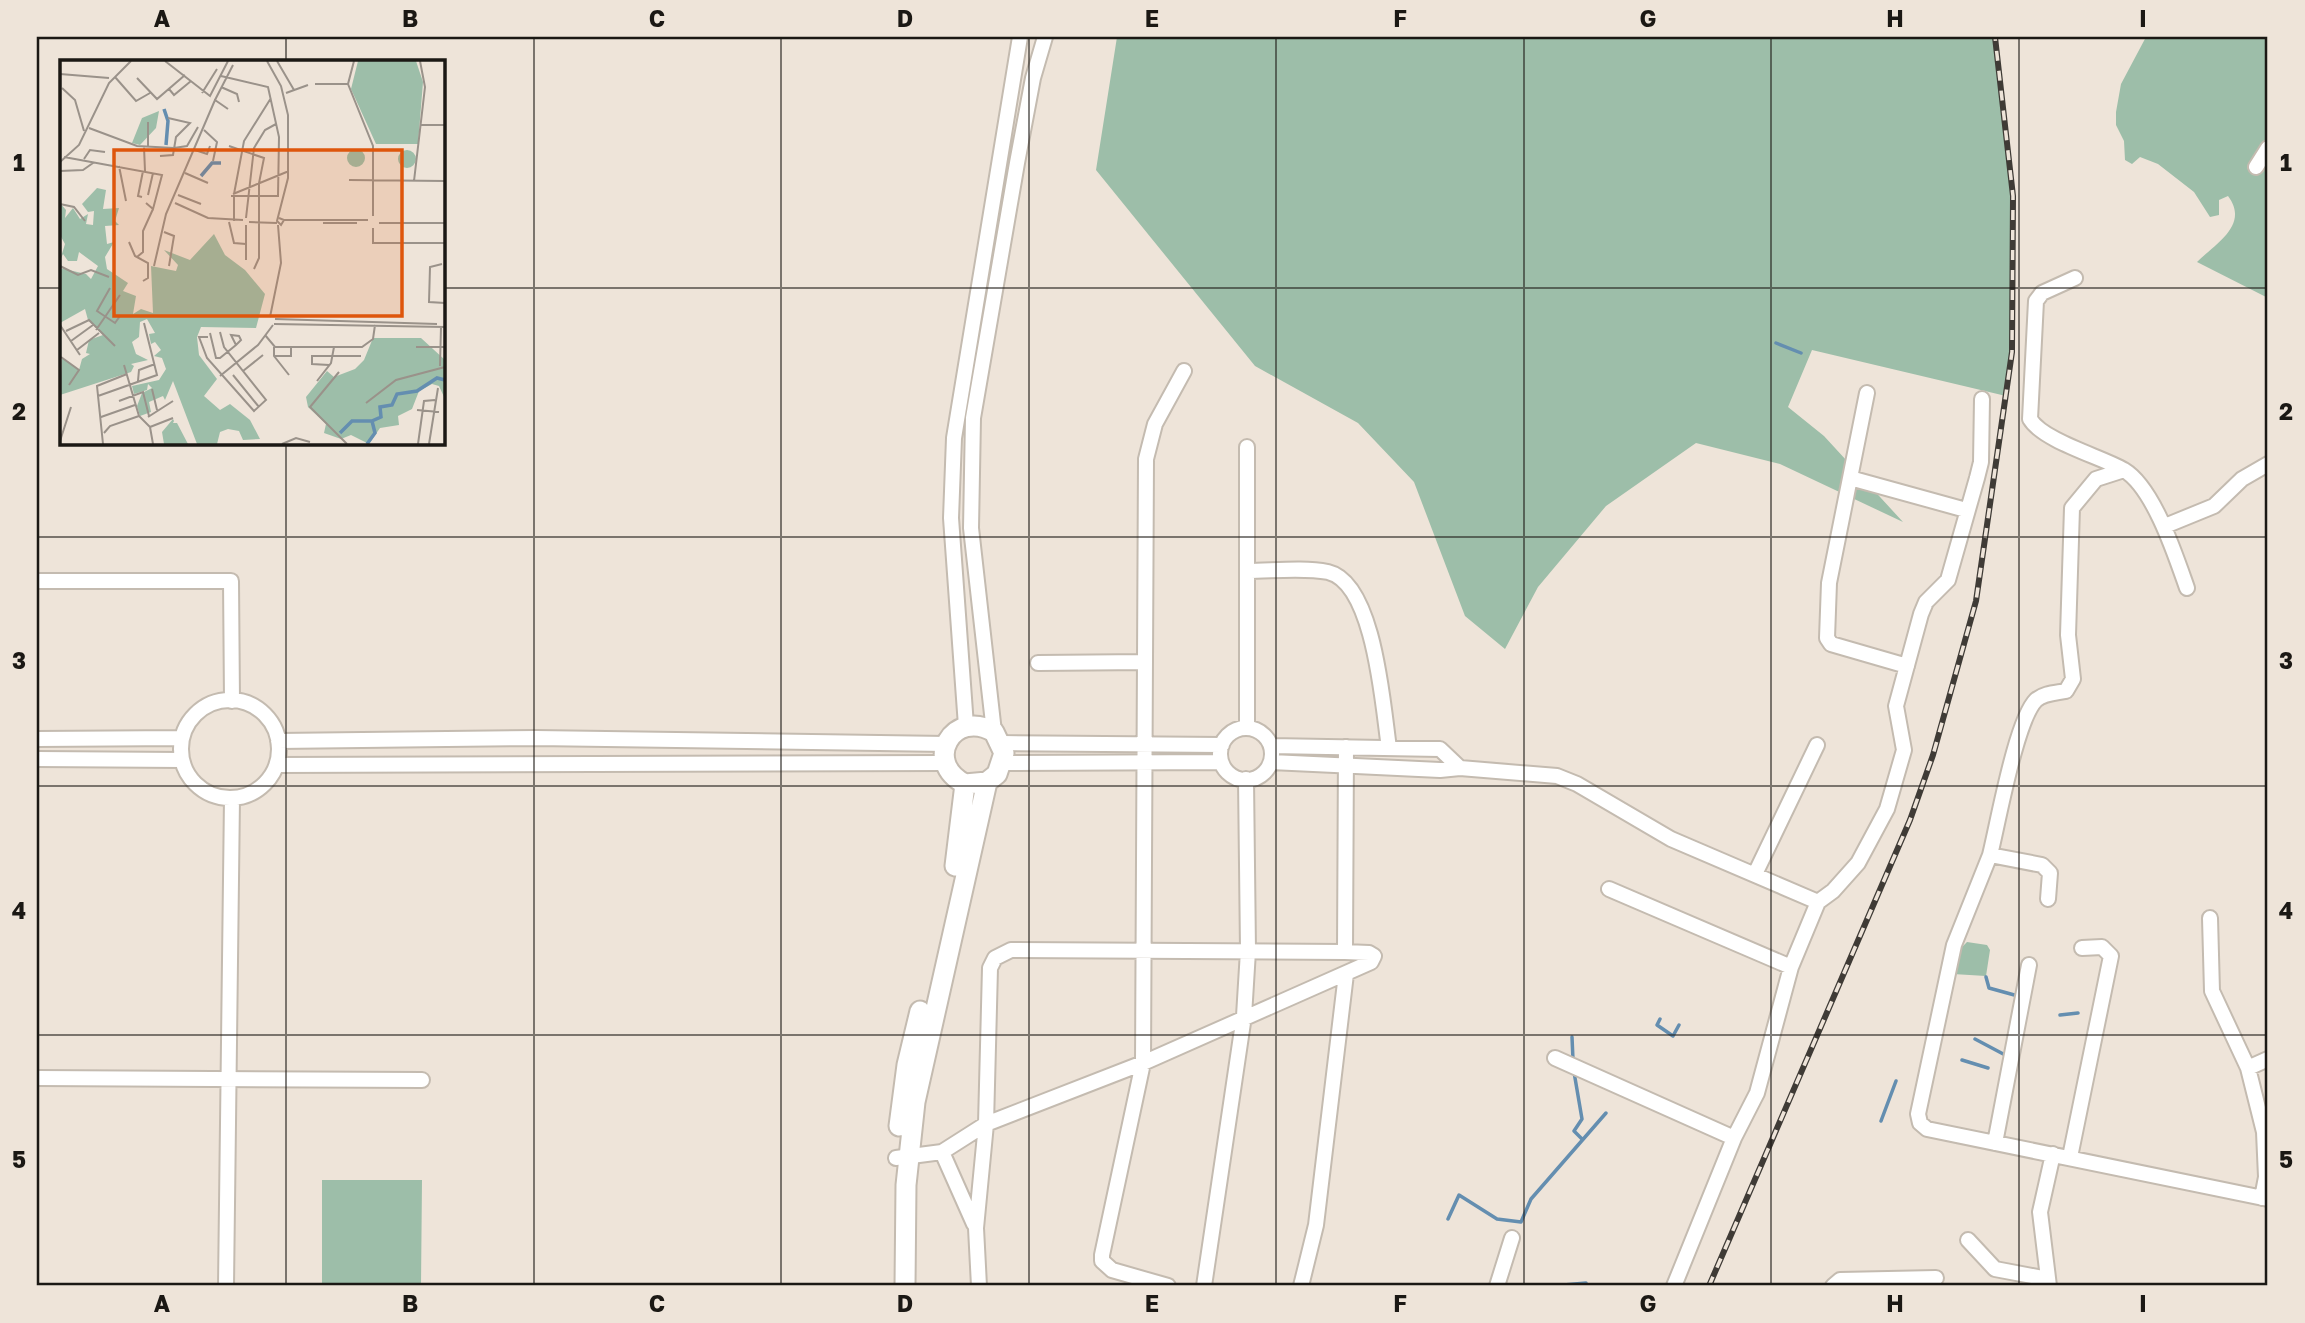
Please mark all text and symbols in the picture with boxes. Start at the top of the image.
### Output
text: A [154,4,171,32]
text: B [402,4,418,32]
text: C [649,4,665,32]
text: D [897,4,913,32]
text: E [1145,4,1159,32]
text: F [1393,4,1407,32]
text: G [1640,4,1656,32]
text: H [1886,4,1904,32]
text: I [2139,4,2147,32]
inset map [60,60,444,444]
text: 1 [13,148,25,176]
text: 1 [2280,148,2292,176]
text: 2 [12,397,26,425]
text: 2 [2279,397,2293,425]
text: 3 [12,646,26,674]
text: 3 [2279,646,2293,674]
text: 4 [12,896,26,924]
text: 4 [2279,896,2293,924]
text: 5 [12,1145,26,1173]
text: 5 [2279,1145,2293,1173]
text: A [154,1289,171,1317]
text: B [402,1289,418,1317]
text: C [649,1289,665,1317]
text: D [897,1289,913,1317]
text: E [1145,1289,1159,1317]
text: F [1393,1289,1407,1317]
text: G [1640,1289,1656,1317]
text: H [1886,1289,1904,1317]
text: I [2139,1289,2147,1317]

